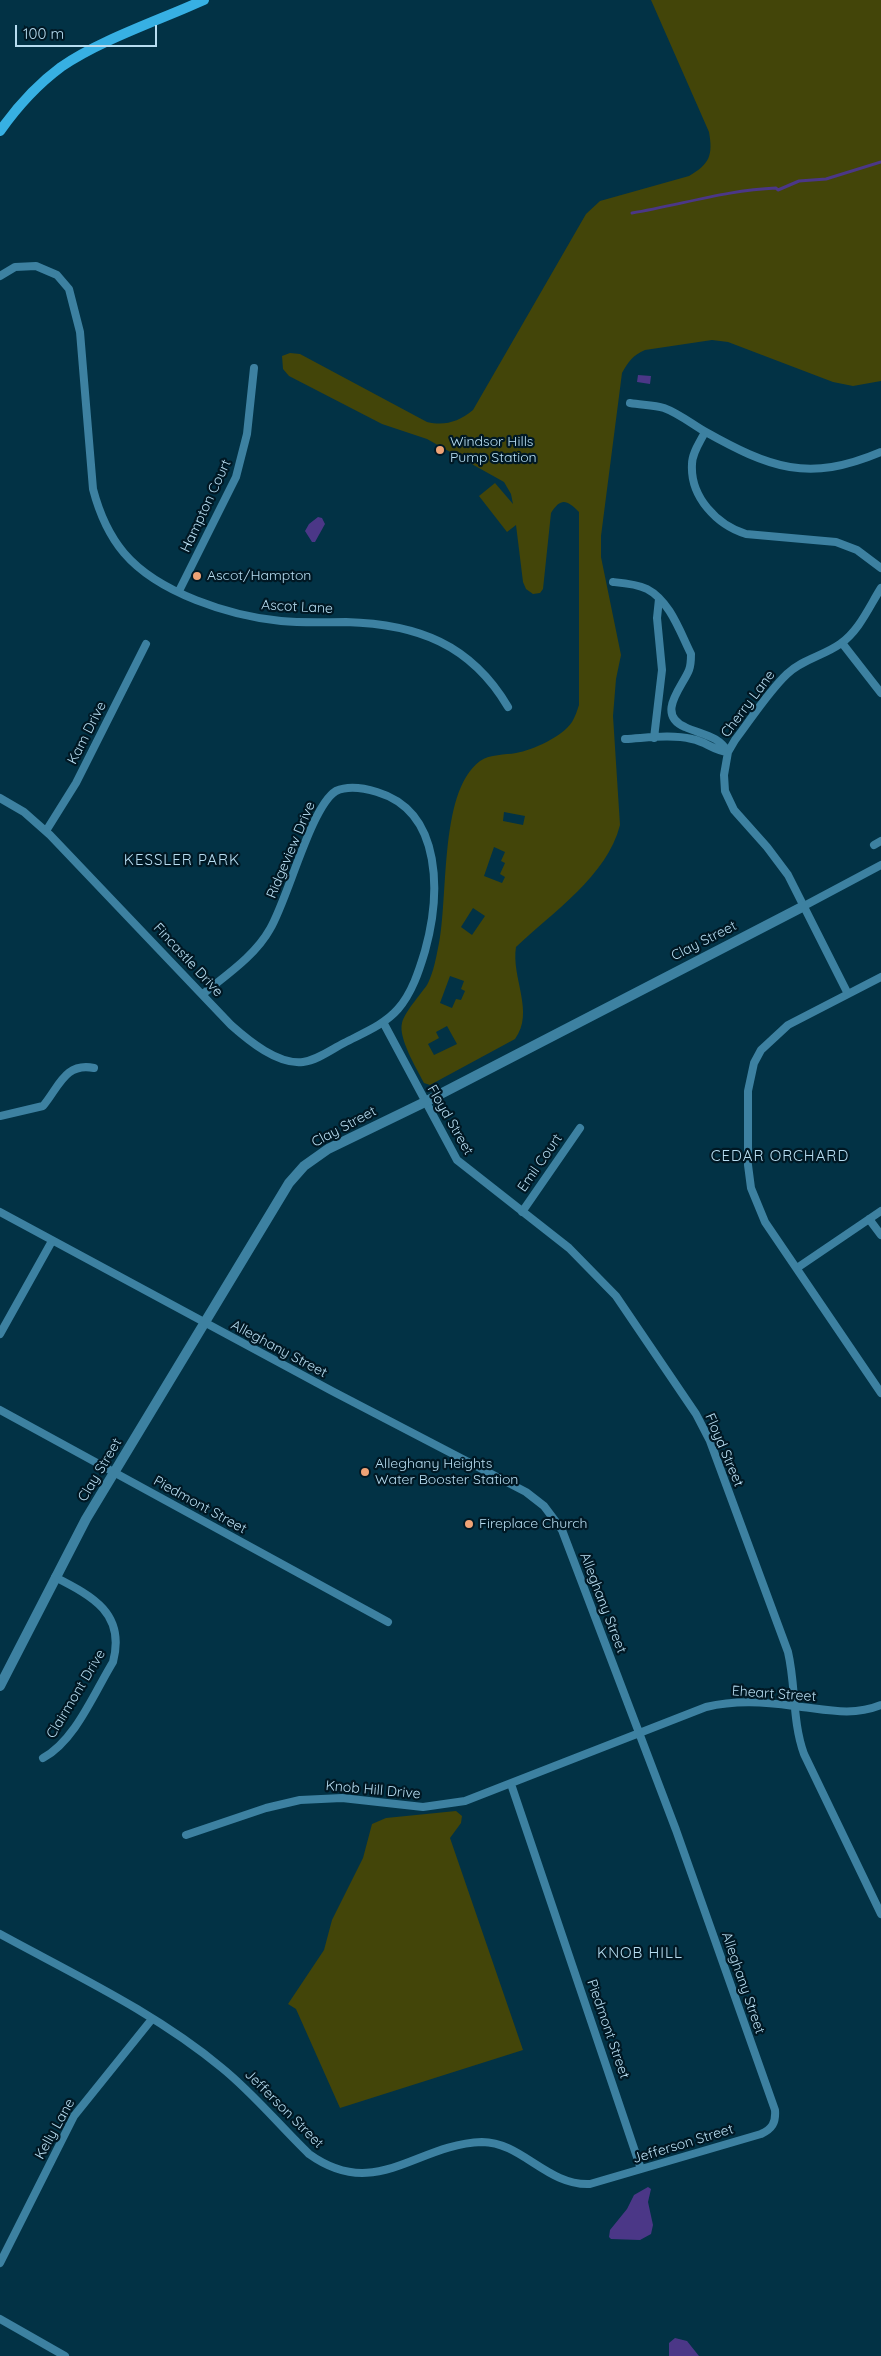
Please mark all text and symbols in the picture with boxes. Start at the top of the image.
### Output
scale bar [18,15,160,47]
text: 100 m [23,24,64,43]
place label: Windsor Hills Pump Station [450,434,537,467]
marker: Windsor Hills Pump Station [434,444,446,456]
street label: Hampton Court [177,457,235,555]
place label: Ascot/Hampton [207,568,311,584]
marker: Ascot/Hampton [191,570,203,582]
street label: Ascot Lane [261,597,333,617]
street label: Cherry Lane [717,667,779,741]
street label: Kam Drive [64,699,110,767]
street label: Ridgeview Drive [263,799,319,901]
district label: KESSLER PARK [122,851,242,869]
street label: Clay Street [669,917,739,965]
street label: Fincastle Drive [150,920,226,1000]
street label: Floyd Street [423,1082,477,1158]
street label: Clay Street [309,1103,379,1151]
street label: Emil Court [514,1131,566,1195]
district label: CEDAR ORCHARD [709,1147,851,1165]
street label: Alleghany Street [228,1317,330,1381]
street label: Floyd Street [701,1411,747,1489]
street label: Clay Street [75,1435,125,1505]
place label: Alleghany Heights Water Booster Station [375,1456,518,1488]
marker: Alleghany Heights Water Booster Station [359,1466,371,1478]
street label: Piedmont Street [150,1472,250,1538]
place label: Fireplace Church [479,1516,587,1532]
marker: Fireplace Church [463,1518,475,1530]
street label: Alleghany Street [576,1550,630,1656]
street label: Clairmont Drive [43,1646,109,1742]
street label: Eheart Street [731,1683,817,1705]
street label: Knob Hill Drive [325,1777,421,1803]
street label: Alleghany Street [718,1930,768,2036]
district label: KNOB HILL [596,1944,684,1962]
street label: Piedmont Street [583,1977,633,2081]
street label: Jefferson Street [241,2066,327,2152]
street label: Kelly Lane [31,2096,79,2162]
street label: Jefferson Street [631,2121,735,2167]

